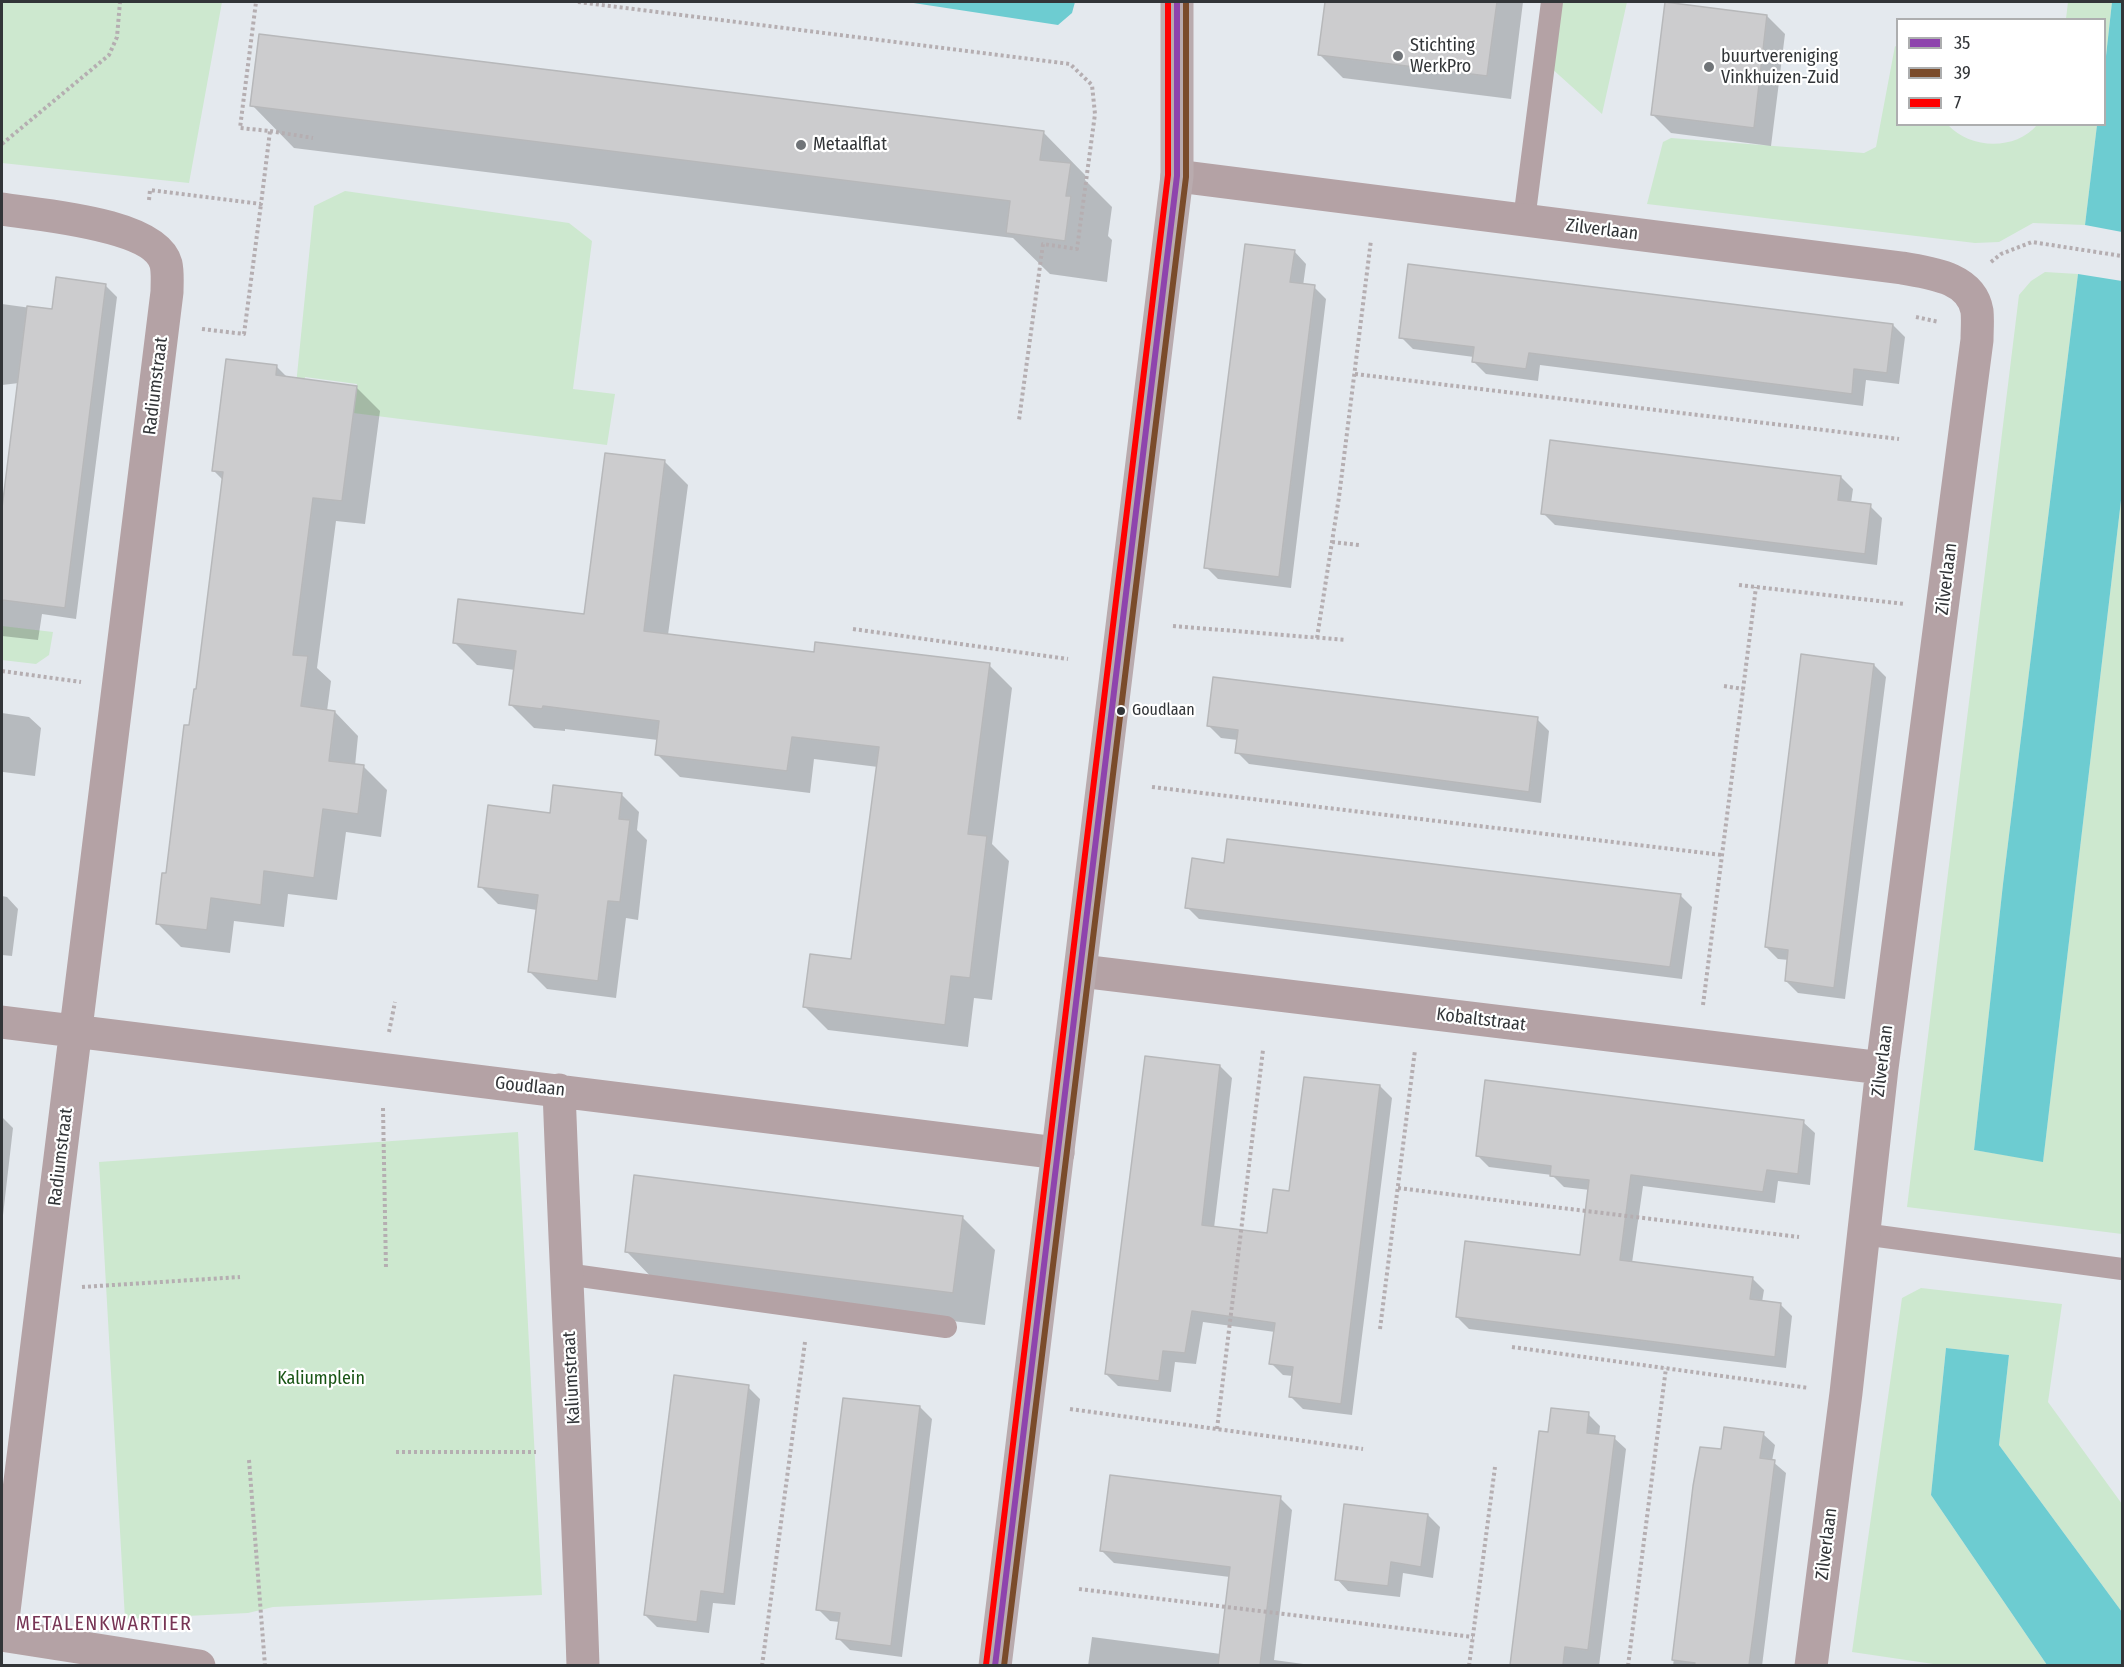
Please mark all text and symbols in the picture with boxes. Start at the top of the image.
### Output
legend [1896,18,2106,126]
text: 35 [1954,32,1970,54]
place label: Stichting WerkPro [1410,35,1475,78]
place label: buurtvereniging Vinkhuizen-Zuid [1721,46,1839,88]
marker: Stichting WerkPro [1391,49,1405,63]
marker: buurtvereniging Vinkhuizen-Zuid [1702,60,1716,74]
text: 39 [1954,62,1971,84]
text: 7 [1954,92,1961,114]
place label: Metaalflat [813,134,887,156]
marker: Metaalflat [794,138,808,152]
street label: Zilverlaan [1565,215,1639,245]
street label: Radiumstraat [139,336,173,436]
street label: Zilverlaan [1932,542,1962,616]
place label: Goudlaan [1132,701,1195,721]
marker: Goudlaan [1115,705,1127,717]
street label: Kobaltstraat [1435,1004,1527,1036]
street label: Zilverlaan [1868,1024,1898,1098]
street label: Goudlaan [494,1073,566,1101]
street label: Radiumstraat [44,1107,78,1207]
street label: Kaliumstraat [559,1331,585,1425]
park label: Kaliumplein [277,1368,365,1390]
street label: Zilverlaan [1812,1507,1842,1581]
district label: METALENKWARTIER [16,1612,192,1636]

